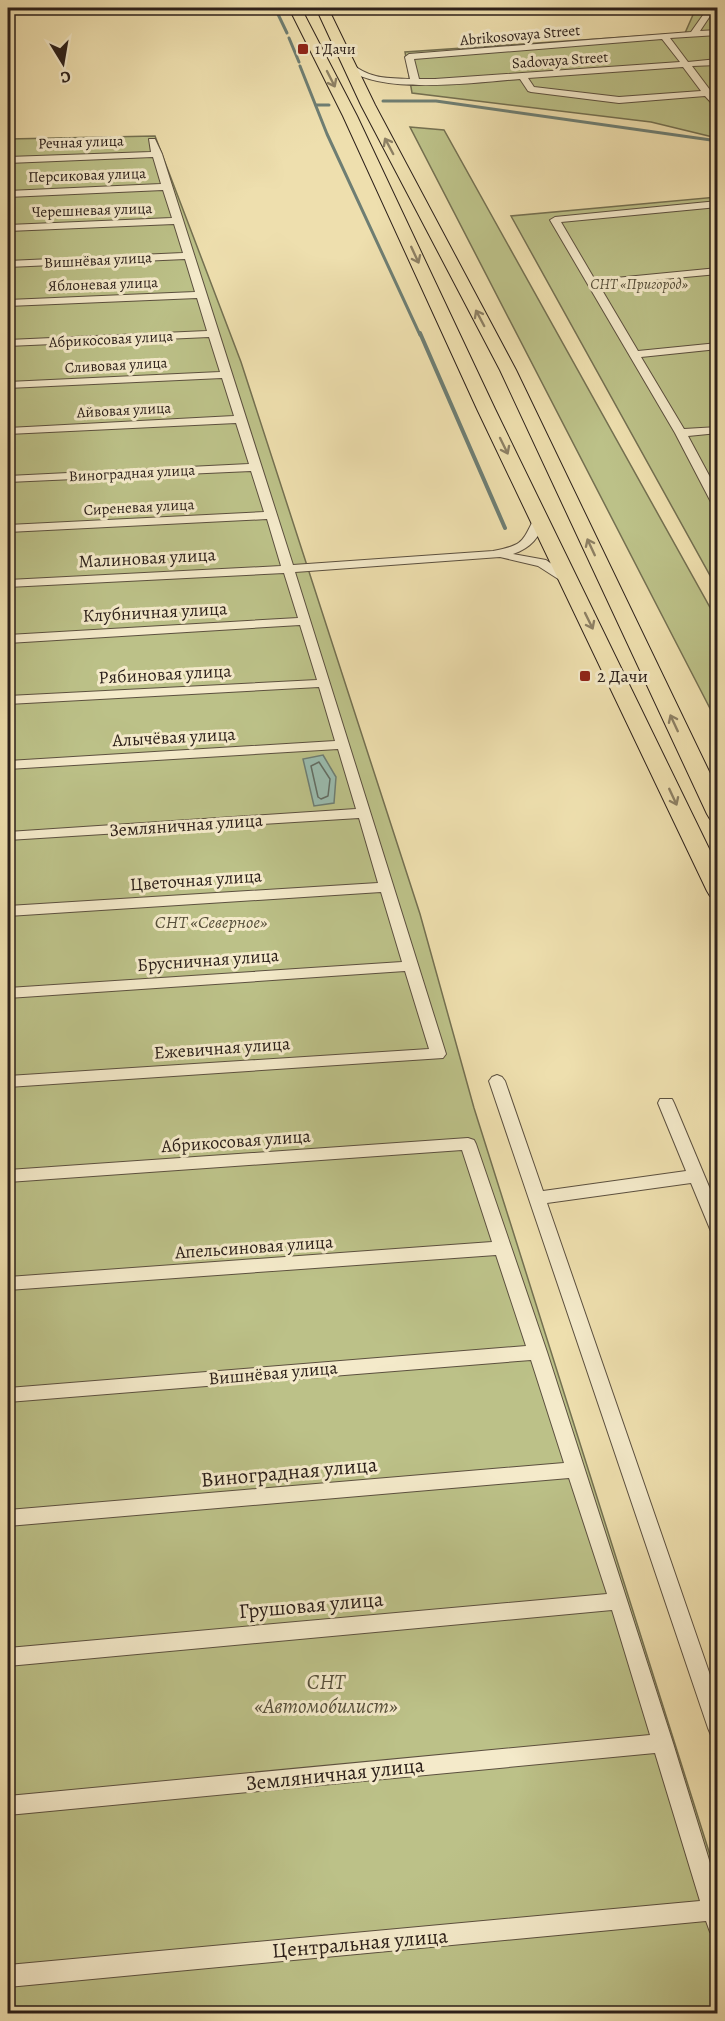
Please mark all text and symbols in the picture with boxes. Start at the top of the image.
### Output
street label: Abrikosovaya Street [458,20,581,50]
north arrow [33,33,93,93]
place label: 1 Дачи [315,39,356,59]
marker: 1 Дачи [296,42,310,56]
street label: Sadovaya Street [511,47,609,73]
text: С [59,65,73,89]
one-way arrow [326,69,337,87]
street label: Речная улица [38,131,124,153]
one-way arrow [383,137,394,155]
street label: Персиковая улица [28,163,146,187]
street label: Черешневая улица [31,198,153,222]
one-way arrow [409,245,421,263]
street label: Вишнёвая улица [44,247,153,273]
street label: Яблоневая улица [48,272,159,296]
park label: СНТ «Пригород» [590,274,688,294]
one-way arrow [474,310,486,327]
street label: Абрикосовая улица [47,326,174,352]
street label: Сливовая улица [64,352,168,378]
street label: Айвовая улица [75,398,172,423]
one-way arrow [499,436,511,454]
street label: Виноградная улица [68,460,196,486]
street label: Сиреневая улица [83,494,195,520]
one-way arrow [585,538,597,556]
street label: Малиновая улица [78,542,217,574]
street label: Клубничная улица [82,596,229,628]
one-way arrow [583,612,595,630]
street label: Рябиновая улица [98,658,233,689]
place label: 2 Дачи [597,664,648,688]
marker: 2 Дачи [578,669,592,683]
one-way arrow [668,715,680,733]
street label: Алычёвая улица [111,722,237,752]
one-way arrow [667,788,679,806]
street label: Земляничная улица [108,808,264,842]
street label: Цветочная улица [129,863,264,897]
park label: СНТ «Северное» [155,910,268,934]
street label: Брусничная улица [136,943,280,977]
street label: Ежевичная улица [153,1031,292,1065]
street label: Абрикосовая улица [160,1124,312,1158]
street label: Апельсиновая улица [173,1229,335,1265]
street label: Вишнёвая улица [207,1355,339,1391]
street label: Виноградная улица [200,1450,379,1494]
street label: Грушовая улица [237,1585,385,1625]
park label: СНТ «Автомобилист» [254,1668,398,1720]
street label: Земляничная улица [244,1751,426,1797]
street label: Центральная улица [271,1921,449,1965]

